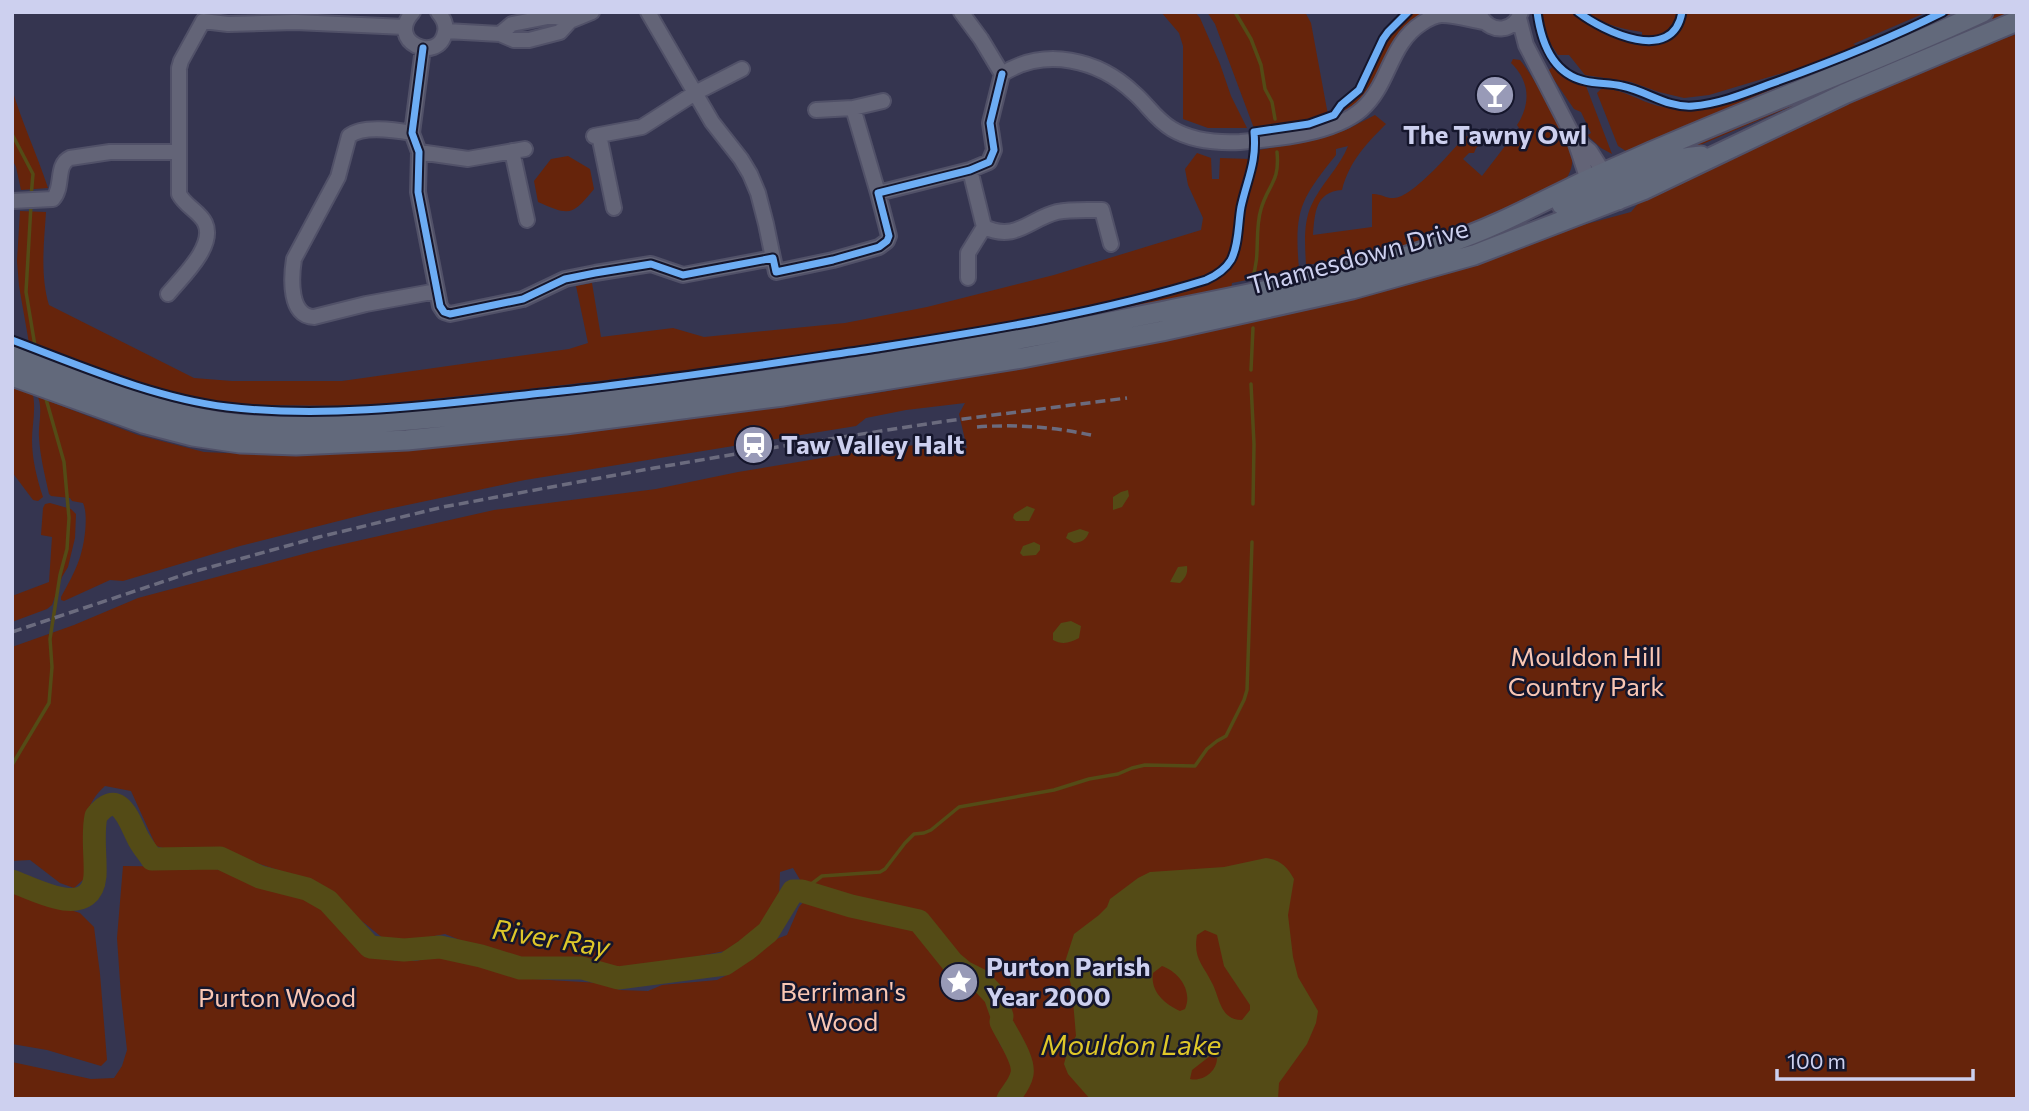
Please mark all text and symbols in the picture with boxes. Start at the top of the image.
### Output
bar icon: The Tawny Owl [1474,74,1516,116]
place label: The Tawny Owl [1403,118,1587,149]
street label: Thamesdown Drive [1244,211,1471,300]
station icon: Taw Valley Halt [733,424,775,466]
place label: Taw Valley Halt [781,428,965,459]
park label: Mouldon Hill Country Park [1508,640,1664,701]
water label: River Ray [490,911,614,963]
place label: Purton Parish Year 2000 [986,950,1151,1011]
place icon: Purton Parish Year 2000 [938,961,980,1003]
park label: Berriman's Wood [780,975,906,1036]
park label: Purton Wood [198,981,356,1012]
water label: Mouldon Lake [1041,1027,1221,1061]
scale bar [1777,1038,1973,1082]
text: 100 m [1787,1048,1846,1073]

